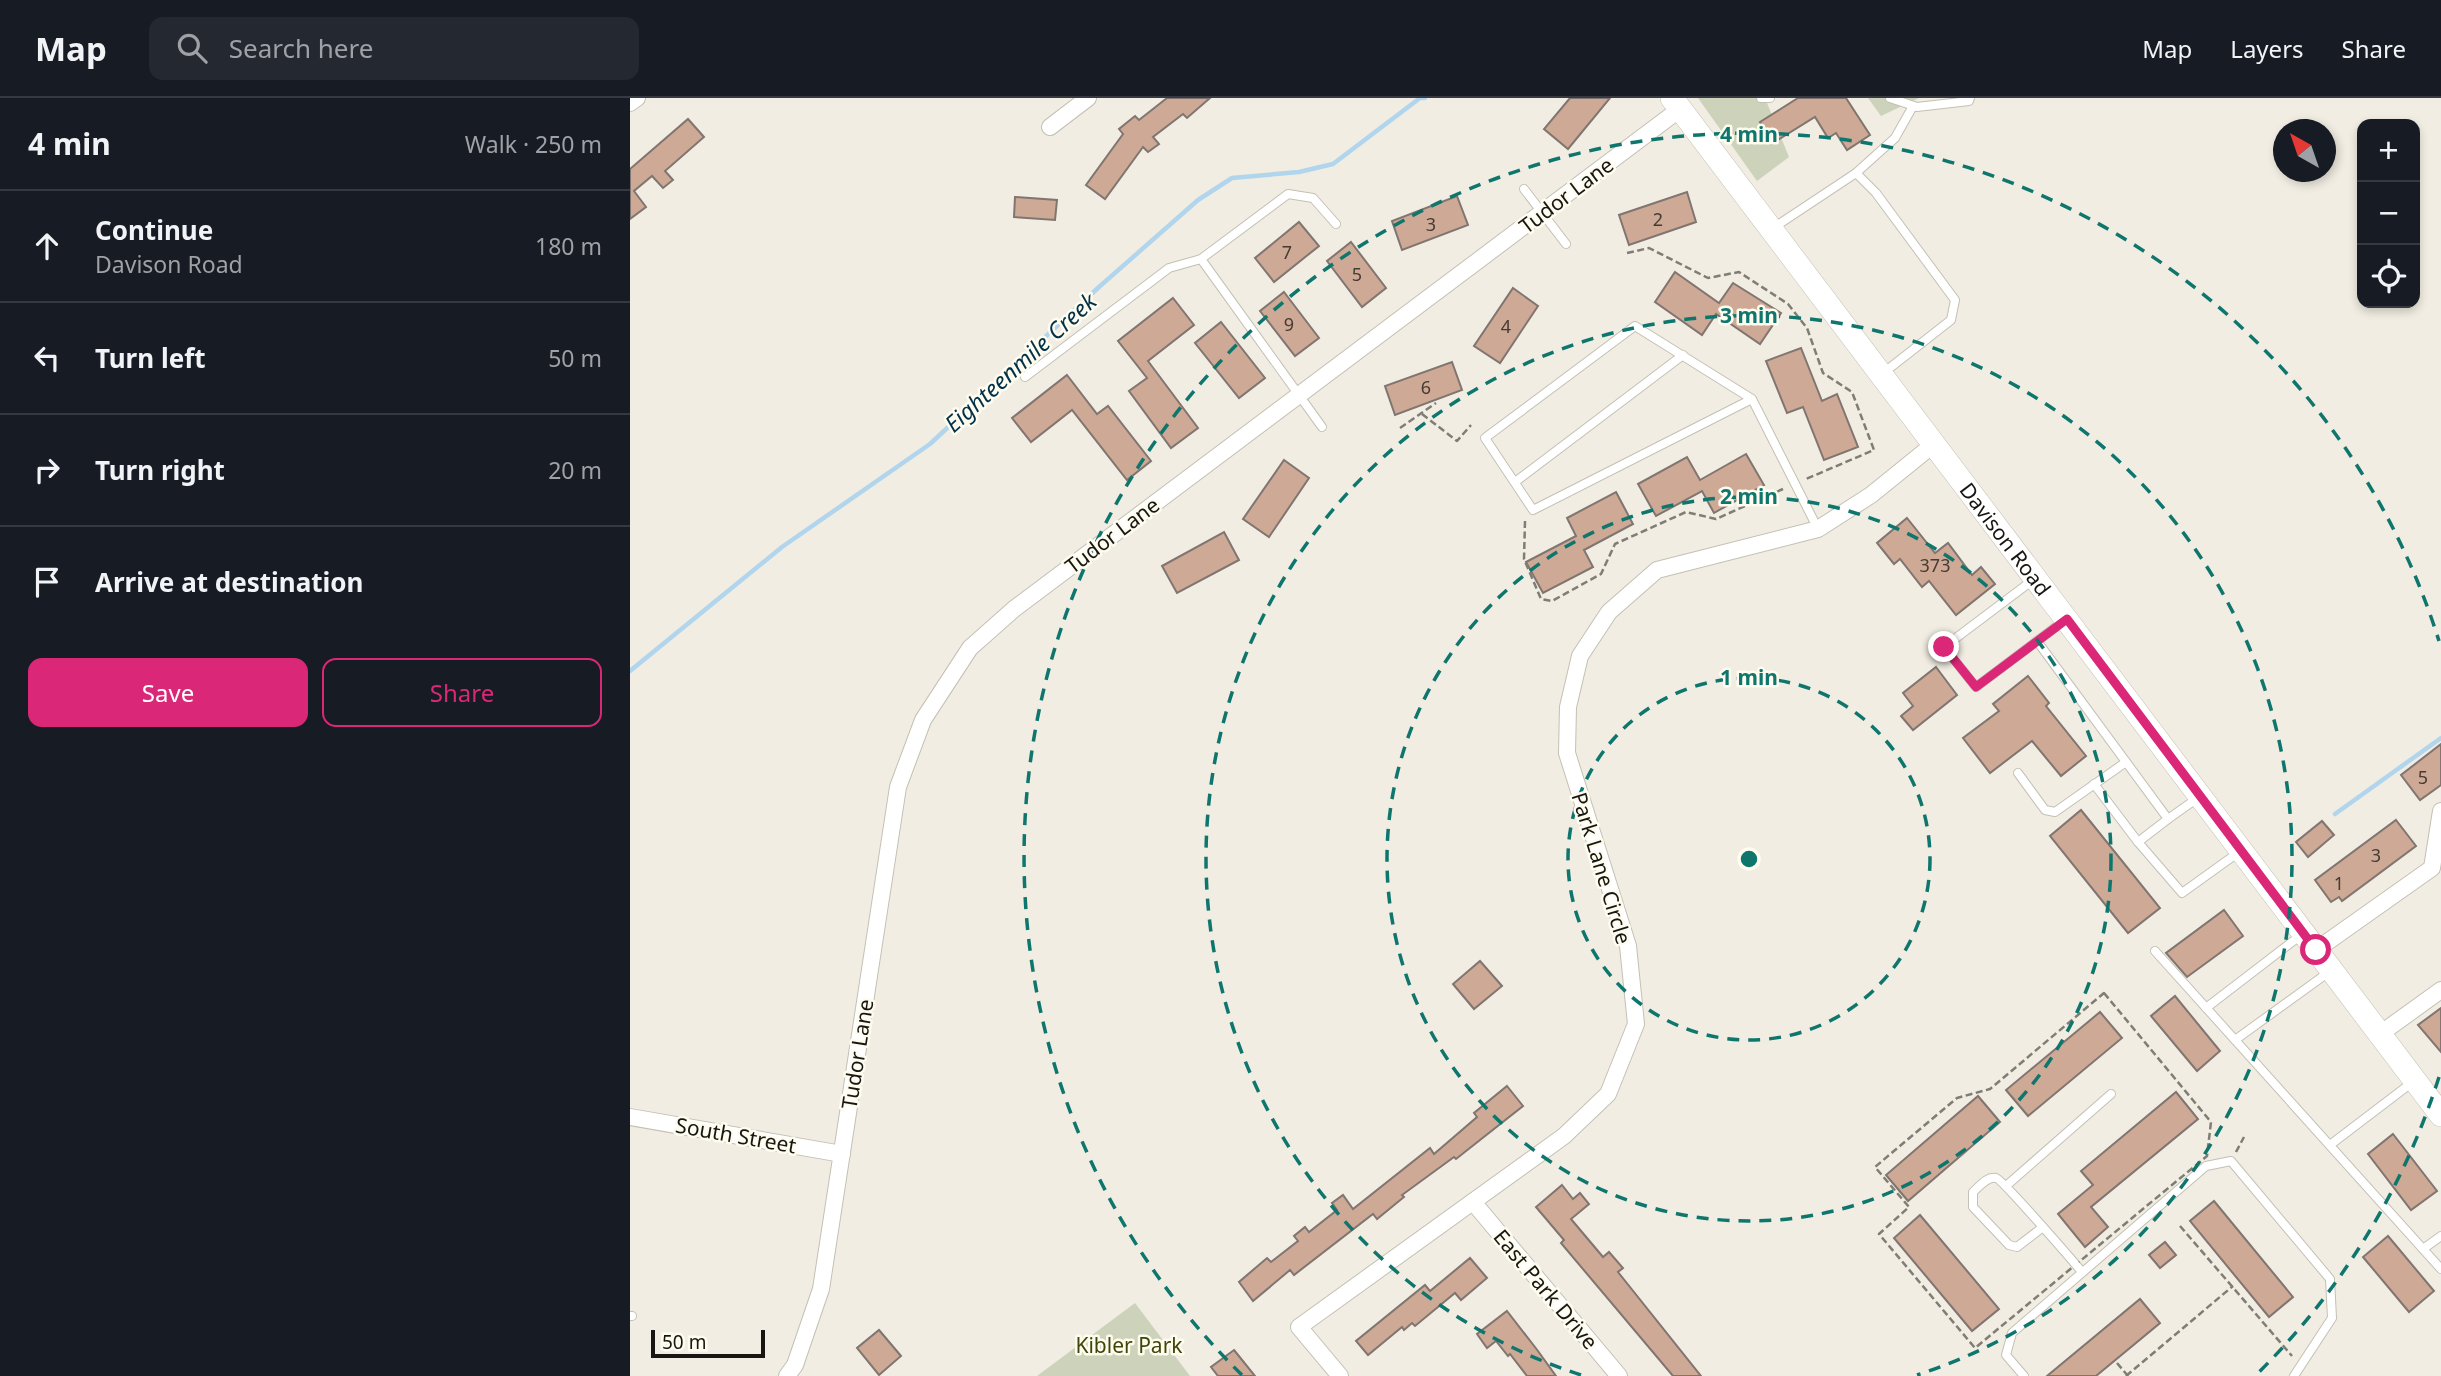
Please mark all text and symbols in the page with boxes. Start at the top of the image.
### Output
search box [149,17,639,80]
text: Map [35,26,107,71]
icon: search [173,29,211,67]
text: Search here [229,30,373,66]
text: Map [2142,32,2192,65]
text: Layers [2230,32,2304,65]
text: Share [2342,32,2406,65]
north arrow [2273,119,2336,182]
map controls [2357,119,2420,308]
button: + [2357,119,2420,182]
text: 4 min [1720,120,1778,148]
text: 4 min [28,123,111,164]
text: Walk · 250 m [465,128,602,160]
street label: Tudor Lane [1513,150,1619,240]
button: − [2357,182,2420,245]
house number: 2 [1653,207,1663,231]
text: Continue [95,212,213,248]
house number: 3 [1426,212,1436,236]
icon: ahead [28,227,66,265]
text: 180 m [535,230,602,262]
house number: 7 [1282,240,1292,264]
button: locate [2357,245,2420,308]
text: Davison Road [95,248,243,280]
house number: 5 [1352,262,1362,286]
water label: Eighteenmile Creek [937,284,1104,439]
text: 3 min [1720,301,1778,329]
house number: 9 [1284,312,1294,336]
house number: 4 [1501,314,1511,338]
icon: left [28,339,66,377]
text: Turn left [95,340,206,376]
text: 50 m [548,342,602,374]
house number: 6 [1421,375,1431,399]
icon: right [28,451,66,489]
text: Turn right [95,452,225,488]
text: 20 m [548,454,602,486]
street label: Davison Road [1954,477,2057,601]
text: 2 min [1720,482,1778,510]
street label: Tudor Lane [1059,490,1165,580]
house number: 373 [1920,553,1950,577]
icon: arrive [28,563,66,601]
text: Arrive at destination [95,564,364,600]
route end [1928,631,1959,662]
button: Save [28,658,308,727]
button: Share [322,658,602,727]
text: 1 min [1720,663,1778,691]
house number: 5 [2418,765,2428,789]
street label: Park Lane Circle [1566,789,1638,947]
house number: 3 [2371,843,2381,867]
centre of rings [1737,847,1761,871]
house number: 1 [2334,871,2344,895]
route start [2300,934,2331,965]
street label: Tudor Lane [834,997,880,1111]
street label: South Street [674,1111,799,1159]
street label: East Park Drive [1488,1223,1604,1355]
scale bar [651,1327,765,1359]
text: 50 m [662,1329,706,1355]
park label: Kibler Park [1075,1331,1183,1359]

